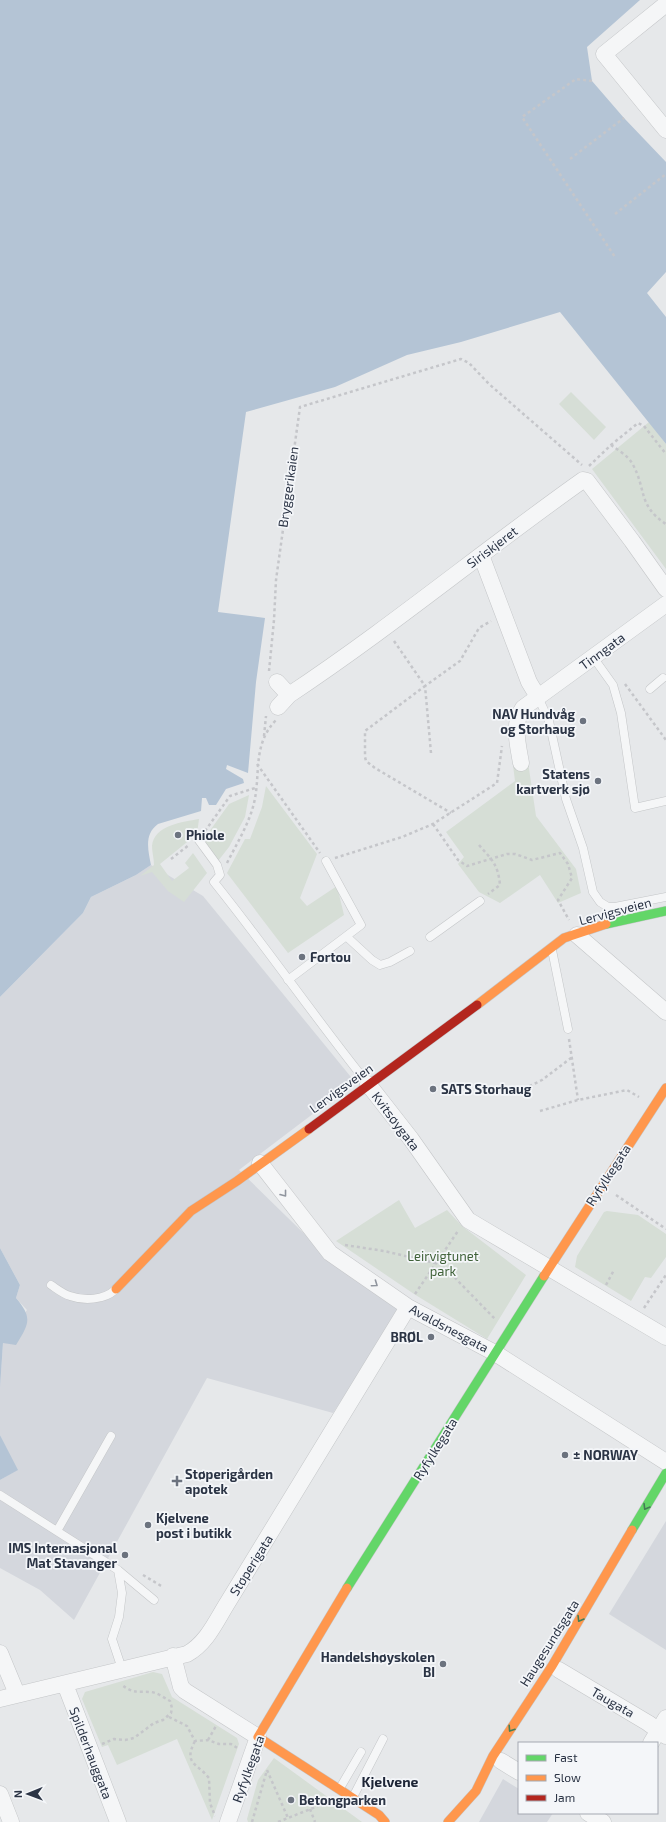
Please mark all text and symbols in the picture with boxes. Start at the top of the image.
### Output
street label: Bryggerikaien [274,446,302,528]
street label: Siriskjeret [463,523,521,571]
street label: Tinngata [576,629,628,673]
place label: NAV Hundvåg og Storhaug [492,706,575,737]
marker: NAV Hundvåg og Storhaug [578,716,588,726]
place label: Statens kartverk sjø [516,766,590,797]
marker: Statens kartverk sjø [593,776,603,786]
place label: Phiole [186,827,225,843]
marker: Phiole [173,830,183,840]
street label: Lervigsveien [577,894,653,928]
place label: Fortou [310,949,351,965]
marker: Fortou [297,952,307,962]
street label: Lervigsveien [306,1060,376,1116]
place label: SATS Storhaug [441,1081,532,1097]
marker: SATS Storhaug [428,1084,438,1094]
street label: Kvitsøygata [369,1088,423,1154]
street label: Ryfylkegata [582,1141,634,1209]
one-way arrow [279,1189,286,1196]
park label: Leirvigtunet park [407,1248,479,1279]
one-way arrow [371,1279,378,1287]
street label: Avaldsnesgata [407,1300,491,1356]
place label: BRØL [390,1329,423,1345]
marker: BRØL [426,1332,436,1342]
street label: Ryfylkegata [410,1415,460,1483]
place label: ± NORWAY [573,1447,638,1463]
marker: ± NORWAY [560,1450,570,1460]
place label: Støperigården apotek [185,1466,273,1497]
marker: Støperigården apotek [172,1476,182,1486]
one-way arrow [644,1503,651,1510]
place label: Kjelvene post i butikk [156,1510,233,1541]
marker: Kjelvene post i butikk [143,1520,153,1530]
street label: Støperigata [226,1532,276,1598]
place label: IMS Internasjonal Mat Stavanger [8,1540,118,1571]
marker: IMS Internasjonal Mat Stavanger [120,1550,130,1560]
street label: Haugesundsgata [516,1597,582,1689]
one-way arrow [577,1615,585,1622]
place label: Handelshøyskolen BI [321,1649,435,1680]
marker: Handelshøyskolen BI [438,1659,448,1669]
street label: Taugata [589,1683,637,1721]
street label: Spilderhauggata [66,1705,116,1801]
one-way arrow [509,1724,516,1731]
street label: Ryfylkegata [228,1733,268,1805]
legend [518,1742,658,1814]
text: Fast [554,1750,578,1764]
text: Slow [554,1770,581,1784]
district label: Kjelvene [362,1773,419,1790]
north arrow [8,1774,48,1814]
text: N [11,1790,24,1798]
text: Jam [554,1790,575,1804]
place label: Betongparken [299,1792,386,1808]
marker: Betongparken [286,1795,296,1805]

